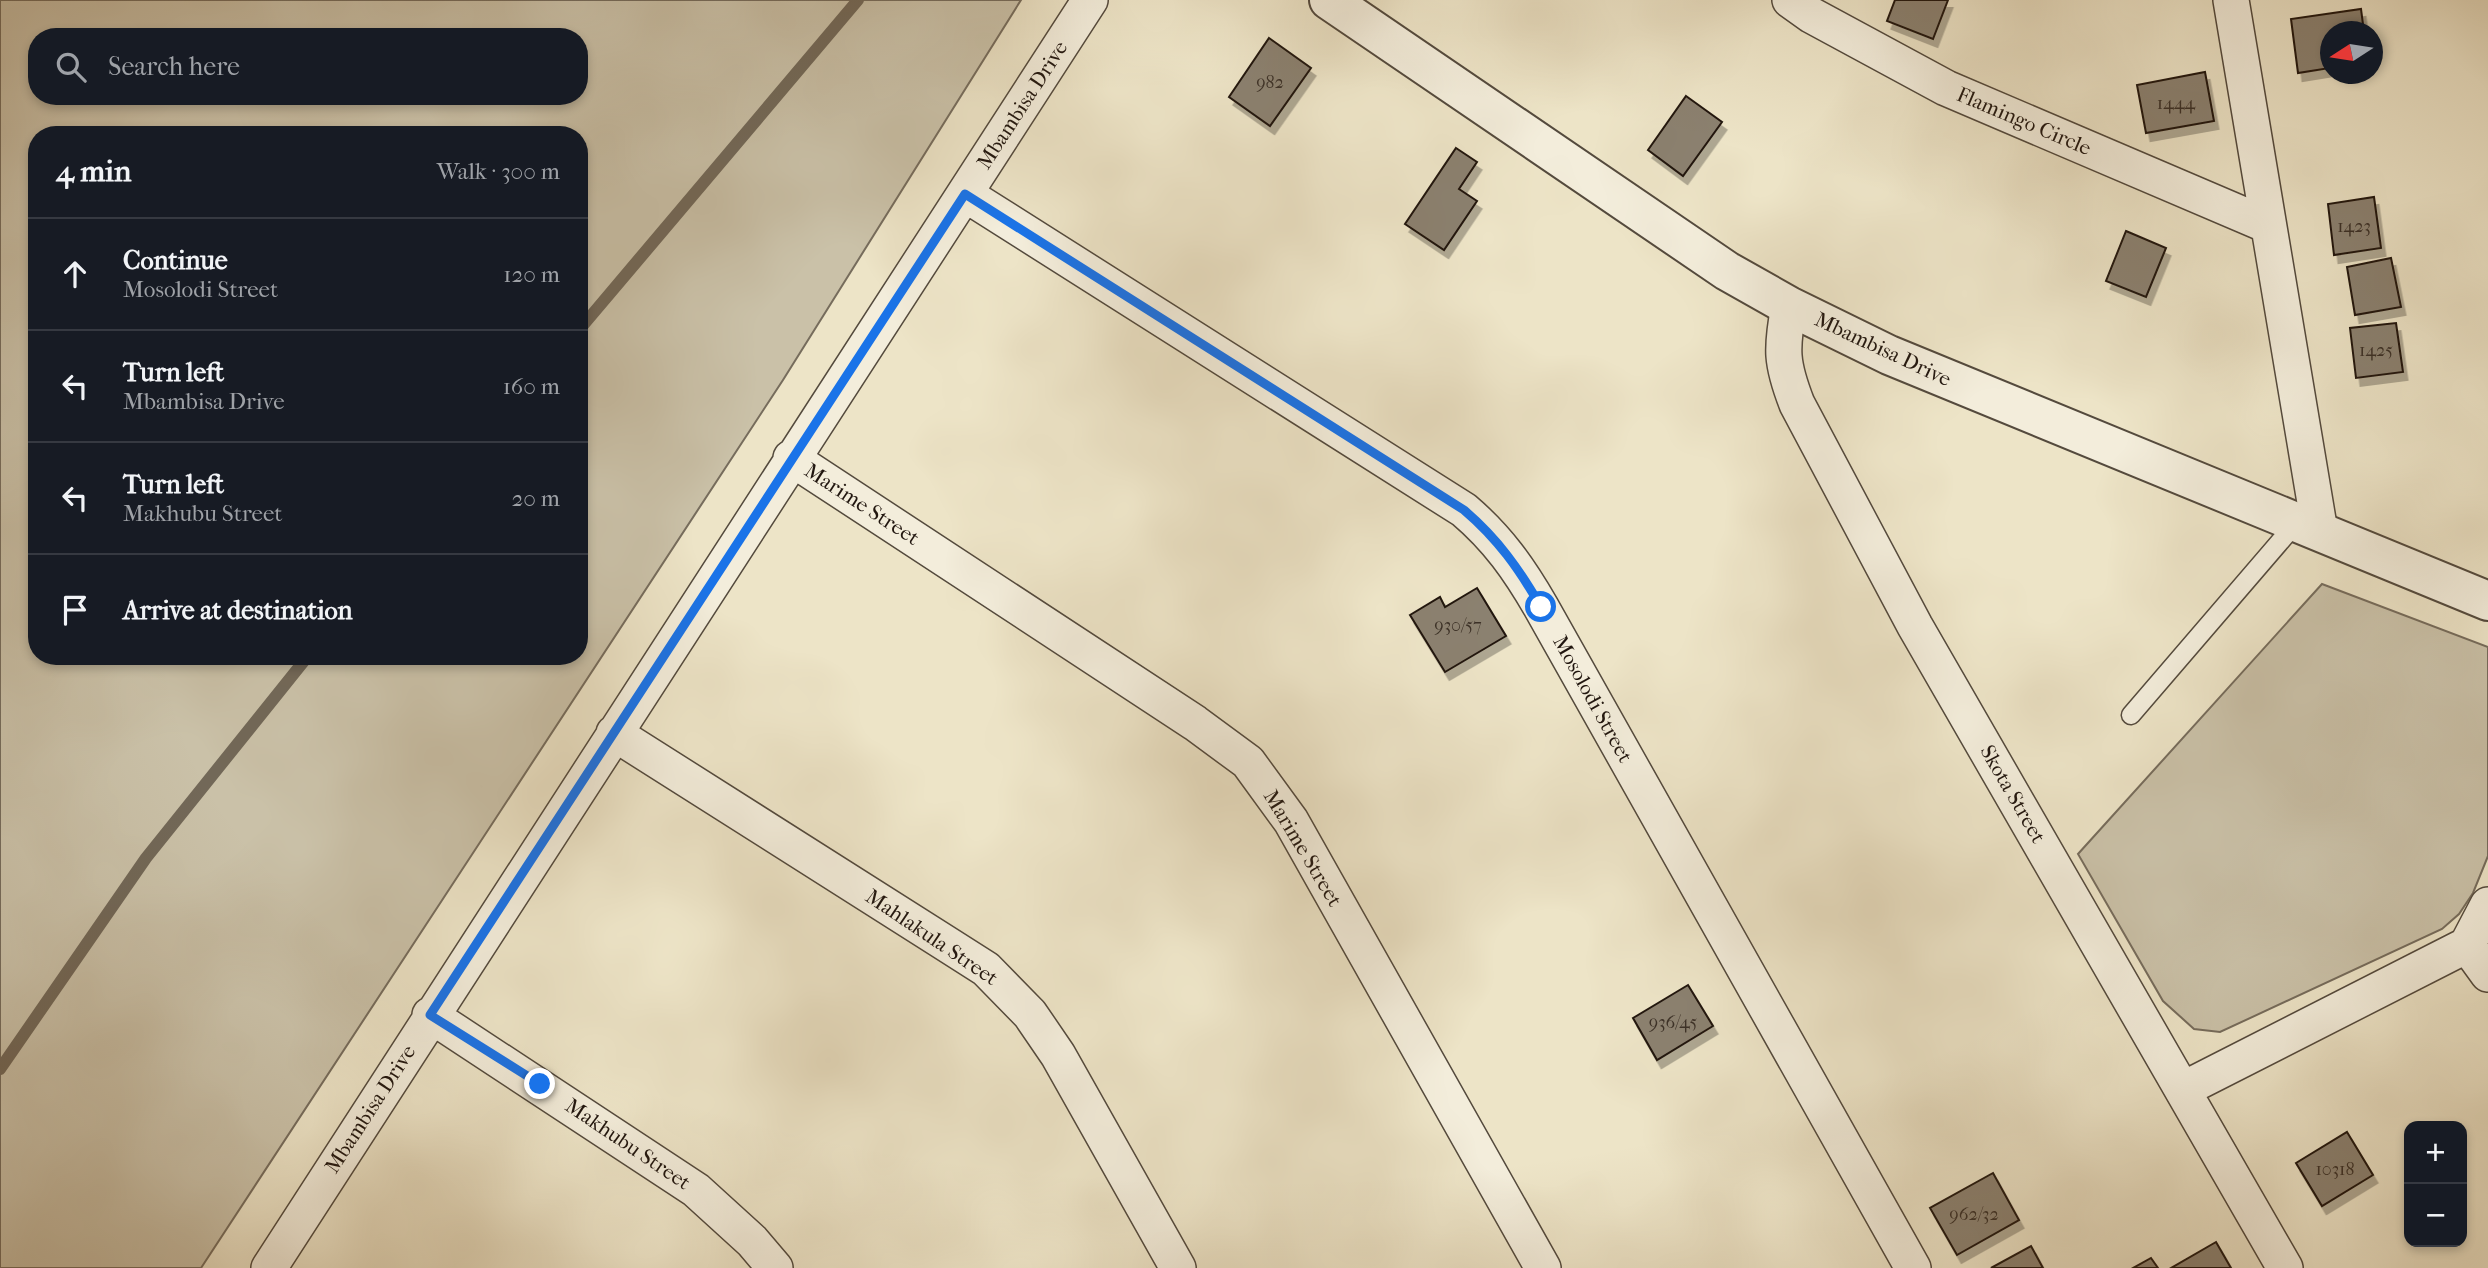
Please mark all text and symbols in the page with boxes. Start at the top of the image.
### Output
north arrow [2320,21,2383,84]
search box [28,28,588,105]
street label: Mbambisa Drive [972,37,1072,173]
icon: search [52,48,90,86]
text: Search here [108,51,240,82]
house number: 982 [1256,72,1284,93]
street label: Flamingo Circle [1953,82,2095,160]
house number: 1444 [2157,93,2196,114]
text: 4 min [56,154,131,189]
text: Walk · 300 m [437,158,560,185]
house number: 1423 [2337,216,2371,237]
text: Continue [123,245,228,276]
icon: ahead [56,255,94,293]
text: 120 m [503,261,560,288]
text: Mosolodi Street [123,276,278,303]
street label: Mbambisa Drive [1811,307,1955,391]
house number: 1425 [2359,340,2393,361]
text: Turn left [123,357,224,388]
icon: left [56,367,94,405]
text: 160 m [503,373,560,400]
text: Mbambisa Drive [123,388,285,415]
street label: Marime Street [800,458,924,550]
text: Turn left [123,469,224,500]
icon: left [56,479,94,517]
text: 20 m [511,485,560,512]
text: Makhubu Street [123,500,283,527]
icon: arrive [56,591,94,629]
route start [1525,591,1556,622]
text: Arrive at destination [123,595,353,626]
house number: 930/57 [1434,615,1482,636]
street label: Mosolodi Street [1548,631,1638,767]
street label: Skota Street [1975,741,2051,848]
street label: Marime Street [1259,785,1347,911]
street label: Mahlakula Street [861,884,1003,990]
house number: 936/45 [1649,1012,1697,1033]
street label: Mbambisa Drive [320,1041,420,1177]
route end [524,1068,555,1099]
street label: Makhubu Street [561,1093,696,1195]
map controls [2404,1121,2467,1247]
button: + [2404,1121,2467,1184]
house number: 10318 [2315,1159,2355,1180]
button: − [2404,1184,2467,1247]
house number: 962/32 [1949,1204,1999,1225]

